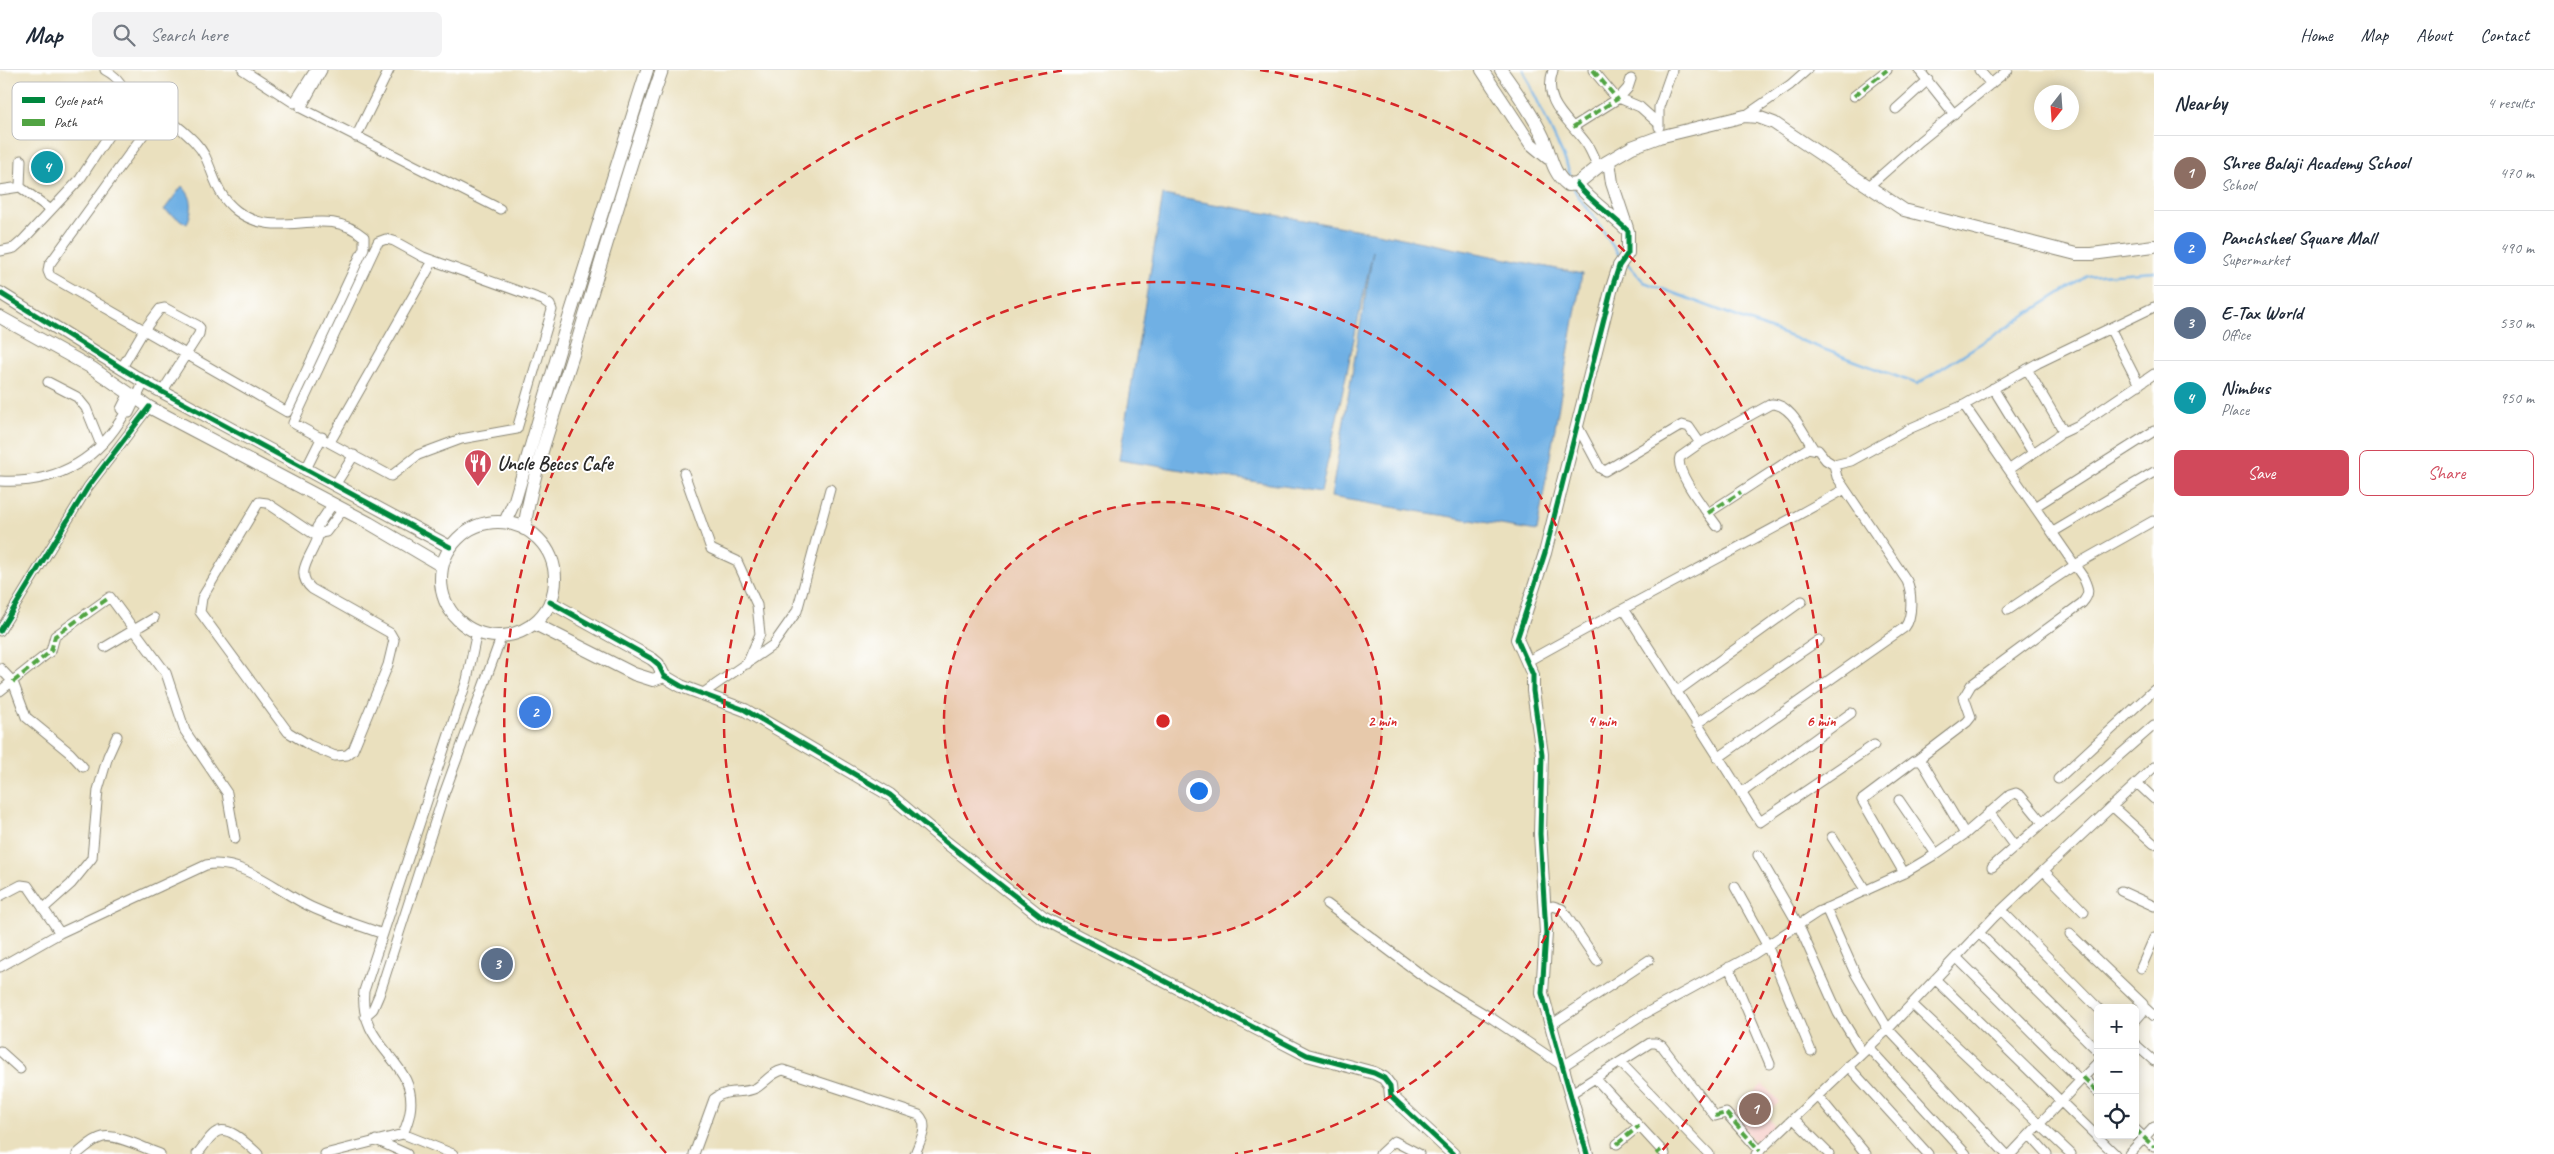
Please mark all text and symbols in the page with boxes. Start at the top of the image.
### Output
search box [92,12,442,57]
text: Map [25,20,62,50]
icon: search [110,21,138,49]
text: Search here [150,23,228,47]
text: Home [2300,24,2333,46]
text: Map [2361,24,2388,46]
text: About [2416,24,2452,46]
text: Contact [2480,24,2529,46]
legend [12,82,178,140]
north arrow [2034,85,2079,130]
text: Nearby [2174,90,2227,116]
text: Cycle path [54,92,103,109]
text: 4 results [2487,93,2534,113]
text: Path [54,114,78,131]
pin: 4 [31,148,63,186]
text: Shree Balaji Academy School [2221,151,2409,175]
text: 1 [2186,163,2194,183]
text: 470 m [2500,163,2534,183]
text: School [2221,175,2255,195]
text: Panchsheel Square Mall [2221,226,2376,250]
text: 2 [2186,238,2194,258]
text: 490 m [2500,238,2534,258]
text: Supermarket [2221,250,2289,270]
text: E-Tax World [2221,301,2302,325]
text: 3 [2186,313,2194,333]
text: 530 m [2500,313,2534,333]
text: Office [2221,325,2250,345]
text: Nimbus [2221,376,2270,400]
text: 4 [2186,388,2194,408]
text: 950 m [2500,388,2534,408]
text: Place [2221,400,2249,420]
restaurant icon: Uncle Beccs Cafe [463,448,493,487]
button: Save [2174,450,2349,496]
button: Share [2359,450,2534,496]
place label: Uncle Beccs Cafe [497,451,615,476]
pin: 2 [519,693,551,731]
centre of rings [1154,712,1172,730]
text: 2 min [1368,712,1397,731]
text: 4 min [1588,712,1617,731]
text: 6 min [1806,712,1837,731]
your location [1186,778,1212,804]
pin: 3 [481,945,513,983]
map controls [2094,1004,2139,1139]
button: + [2094,1004,2139,1049]
button: − [2094,1049,2139,1094]
pin: 1 [1739,1090,1771,1128]
button: locate [2094,1094,2139,1139]

